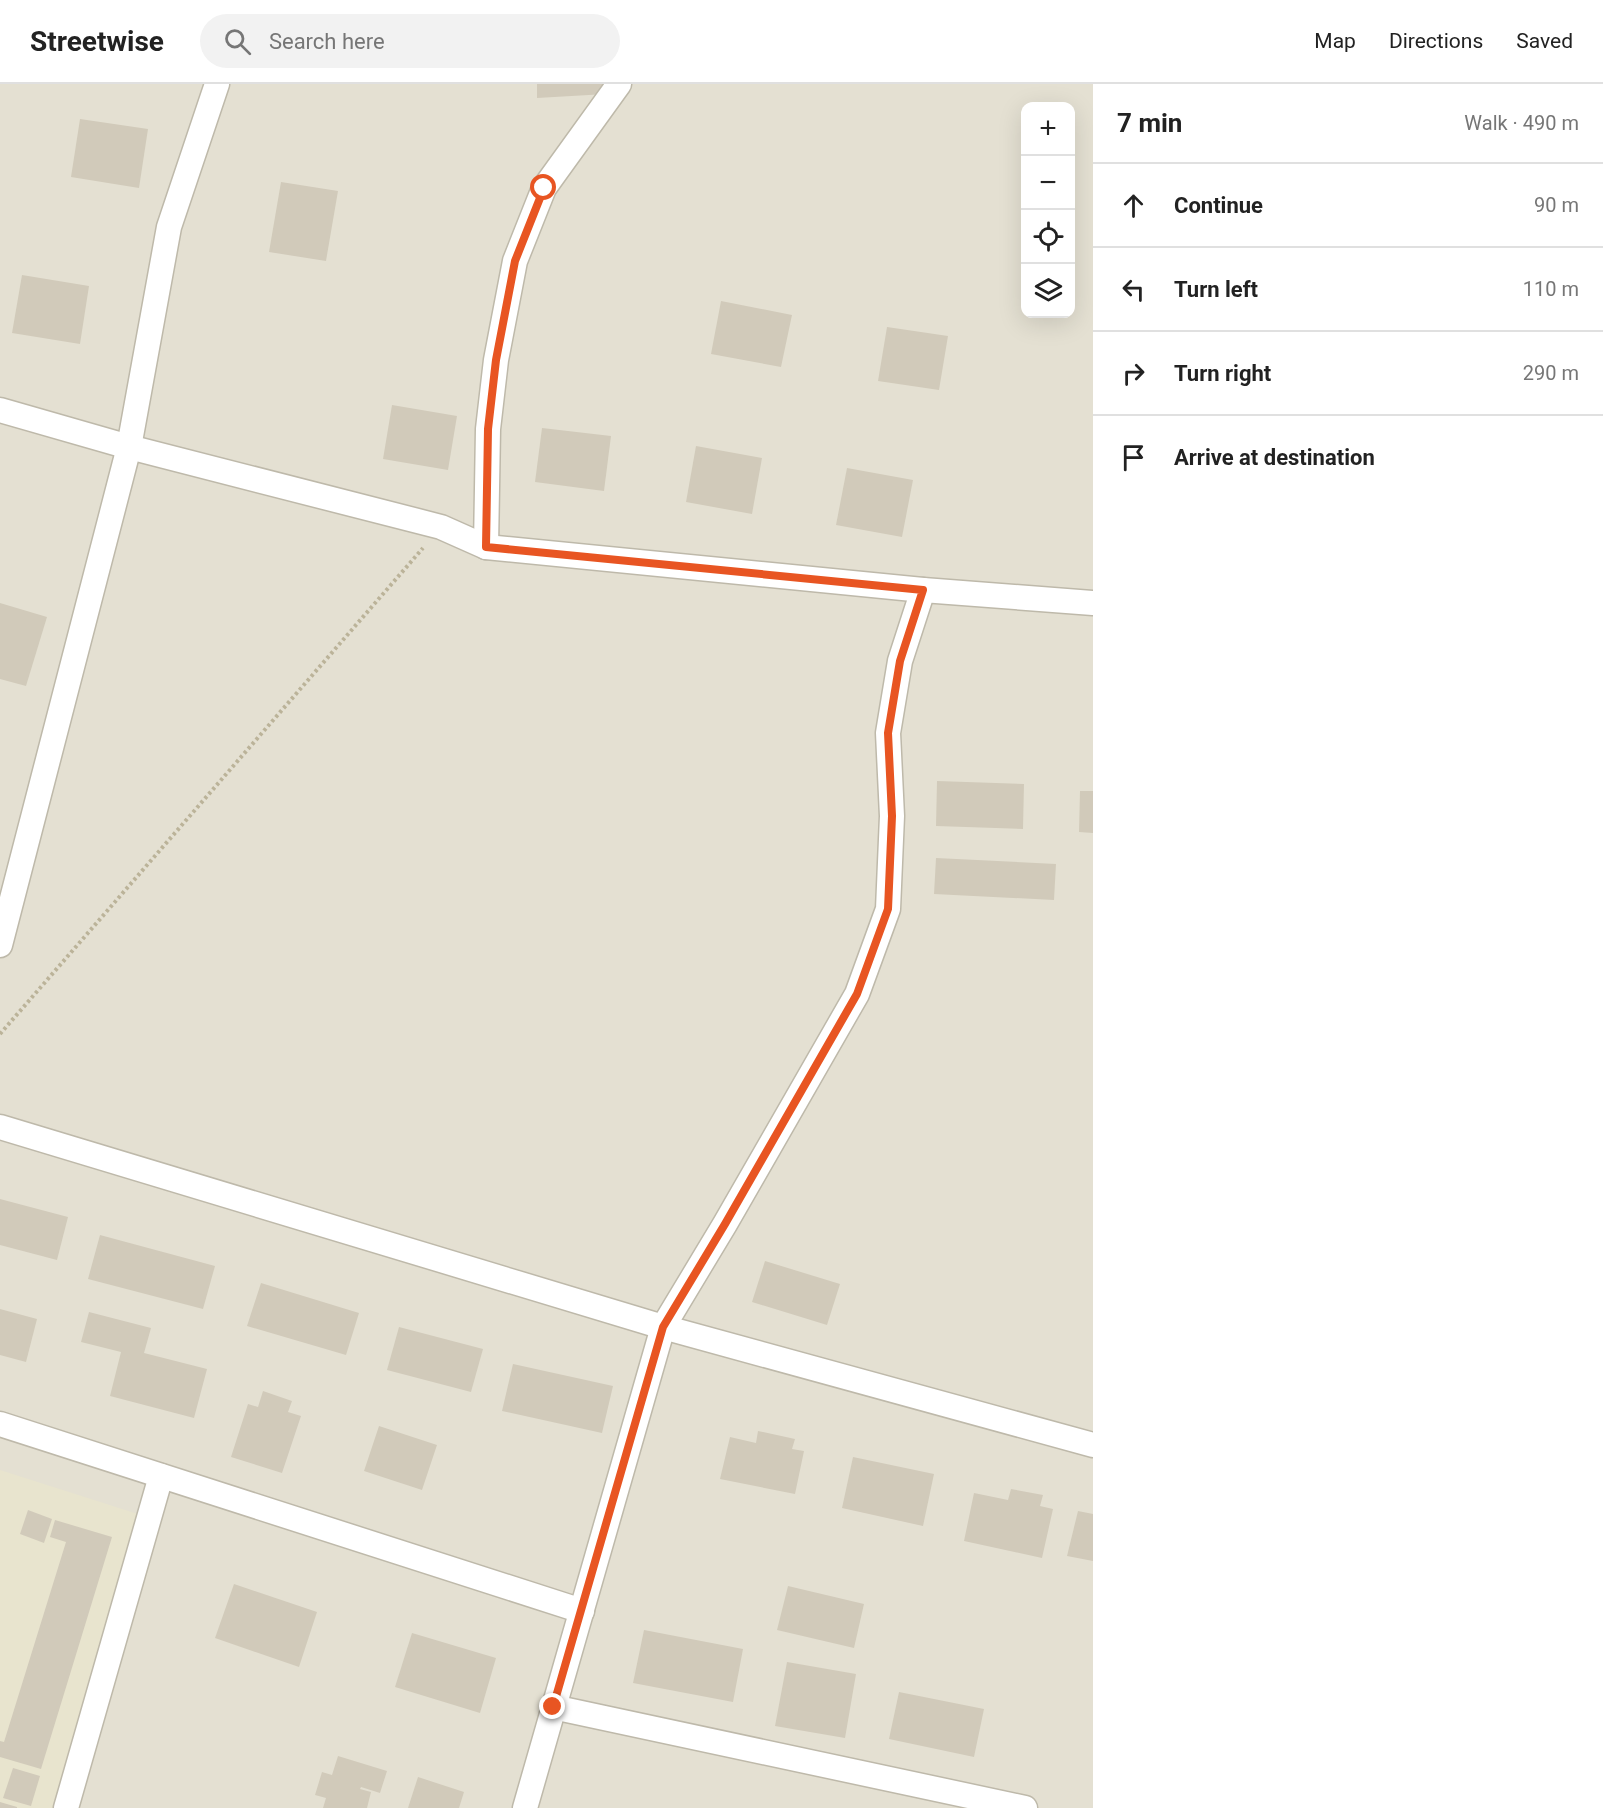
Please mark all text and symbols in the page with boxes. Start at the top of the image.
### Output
search box [200,14,620,68]
text: Streetwise [30,25,164,58]
icon: search [221,25,254,58]
text: Search here [269,29,385,54]
text: Map [1314,29,1356,53]
text: Directions [1389,29,1483,53]
text: Saved [1516,29,1573,53]
map controls [1021,102,1075,318]
button: + [1021,102,1075,156]
text: 7 min [1117,108,1182,138]
text: Walk · 490 m [1464,111,1579,135]
button: − [1021,156,1075,210]
route start [530,174,556,200]
icon: ahead [1117,189,1150,222]
text: Continue [1174,193,1263,218]
text: 90 m [1534,193,1579,217]
button: locate [1021,210,1075,264]
button: layers [1021,264,1075,318]
icon: left [1117,273,1150,306]
text: Turn left [1174,277,1258,302]
text: 110 m [1523,277,1579,301]
icon: right [1117,357,1150,390]
text: Turn right [1174,361,1271,386]
text: 290 m [1523,361,1579,385]
icon: arrive [1117,441,1150,474]
text: Arrive at destination [1174,445,1375,470]
route end [539,1693,565,1719]

